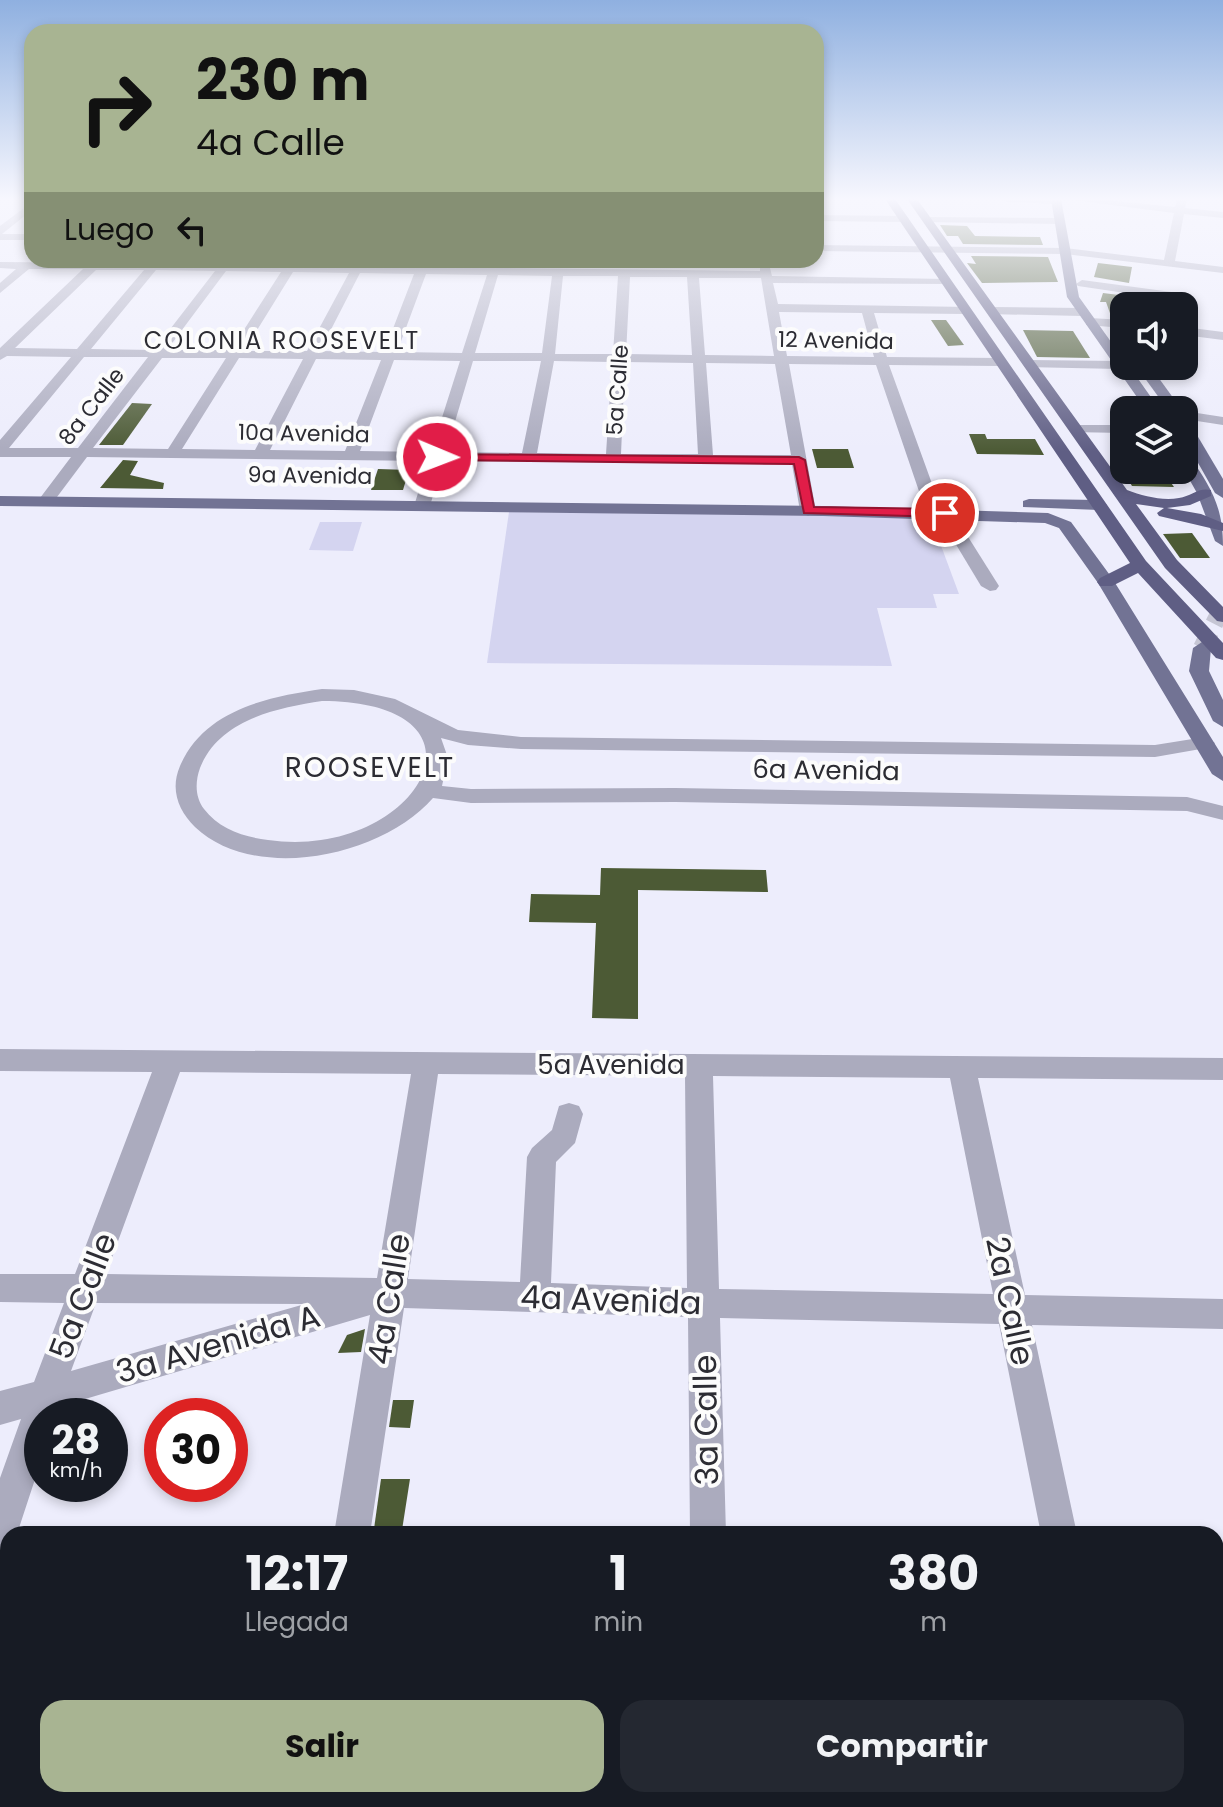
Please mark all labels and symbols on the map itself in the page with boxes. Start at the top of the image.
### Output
district label: COLONIA ROOSEVELT [144,324,420,357]
street label: 12 Avenida [778,324,894,357]
street label: 5a Calle [599,344,636,436]
street label: 8a Calle [51,361,132,452]
position arrow [395,415,479,499]
street label: 10a Avenida [238,417,370,450]
street label: 9a Avenida [247,459,373,492]
pin [911,479,979,547]
district label: ROOSEVELT [285,748,455,787]
street label: 6a Avenida [752,751,900,789]
street label: 5a Avenida [537,1047,685,1083]
street label: 5a Calle [38,1226,127,1366]
street label: 4a Calle [356,1230,421,1368]
street label: 2a Calle [975,1232,1046,1369]
street label: 4a Avenida [520,1274,702,1325]
street label: 3a Avenida A [111,1293,325,1394]
street label: 3a Calle [682,1354,729,1486]
speed limit sign: 30 [144,1398,248,1502]

